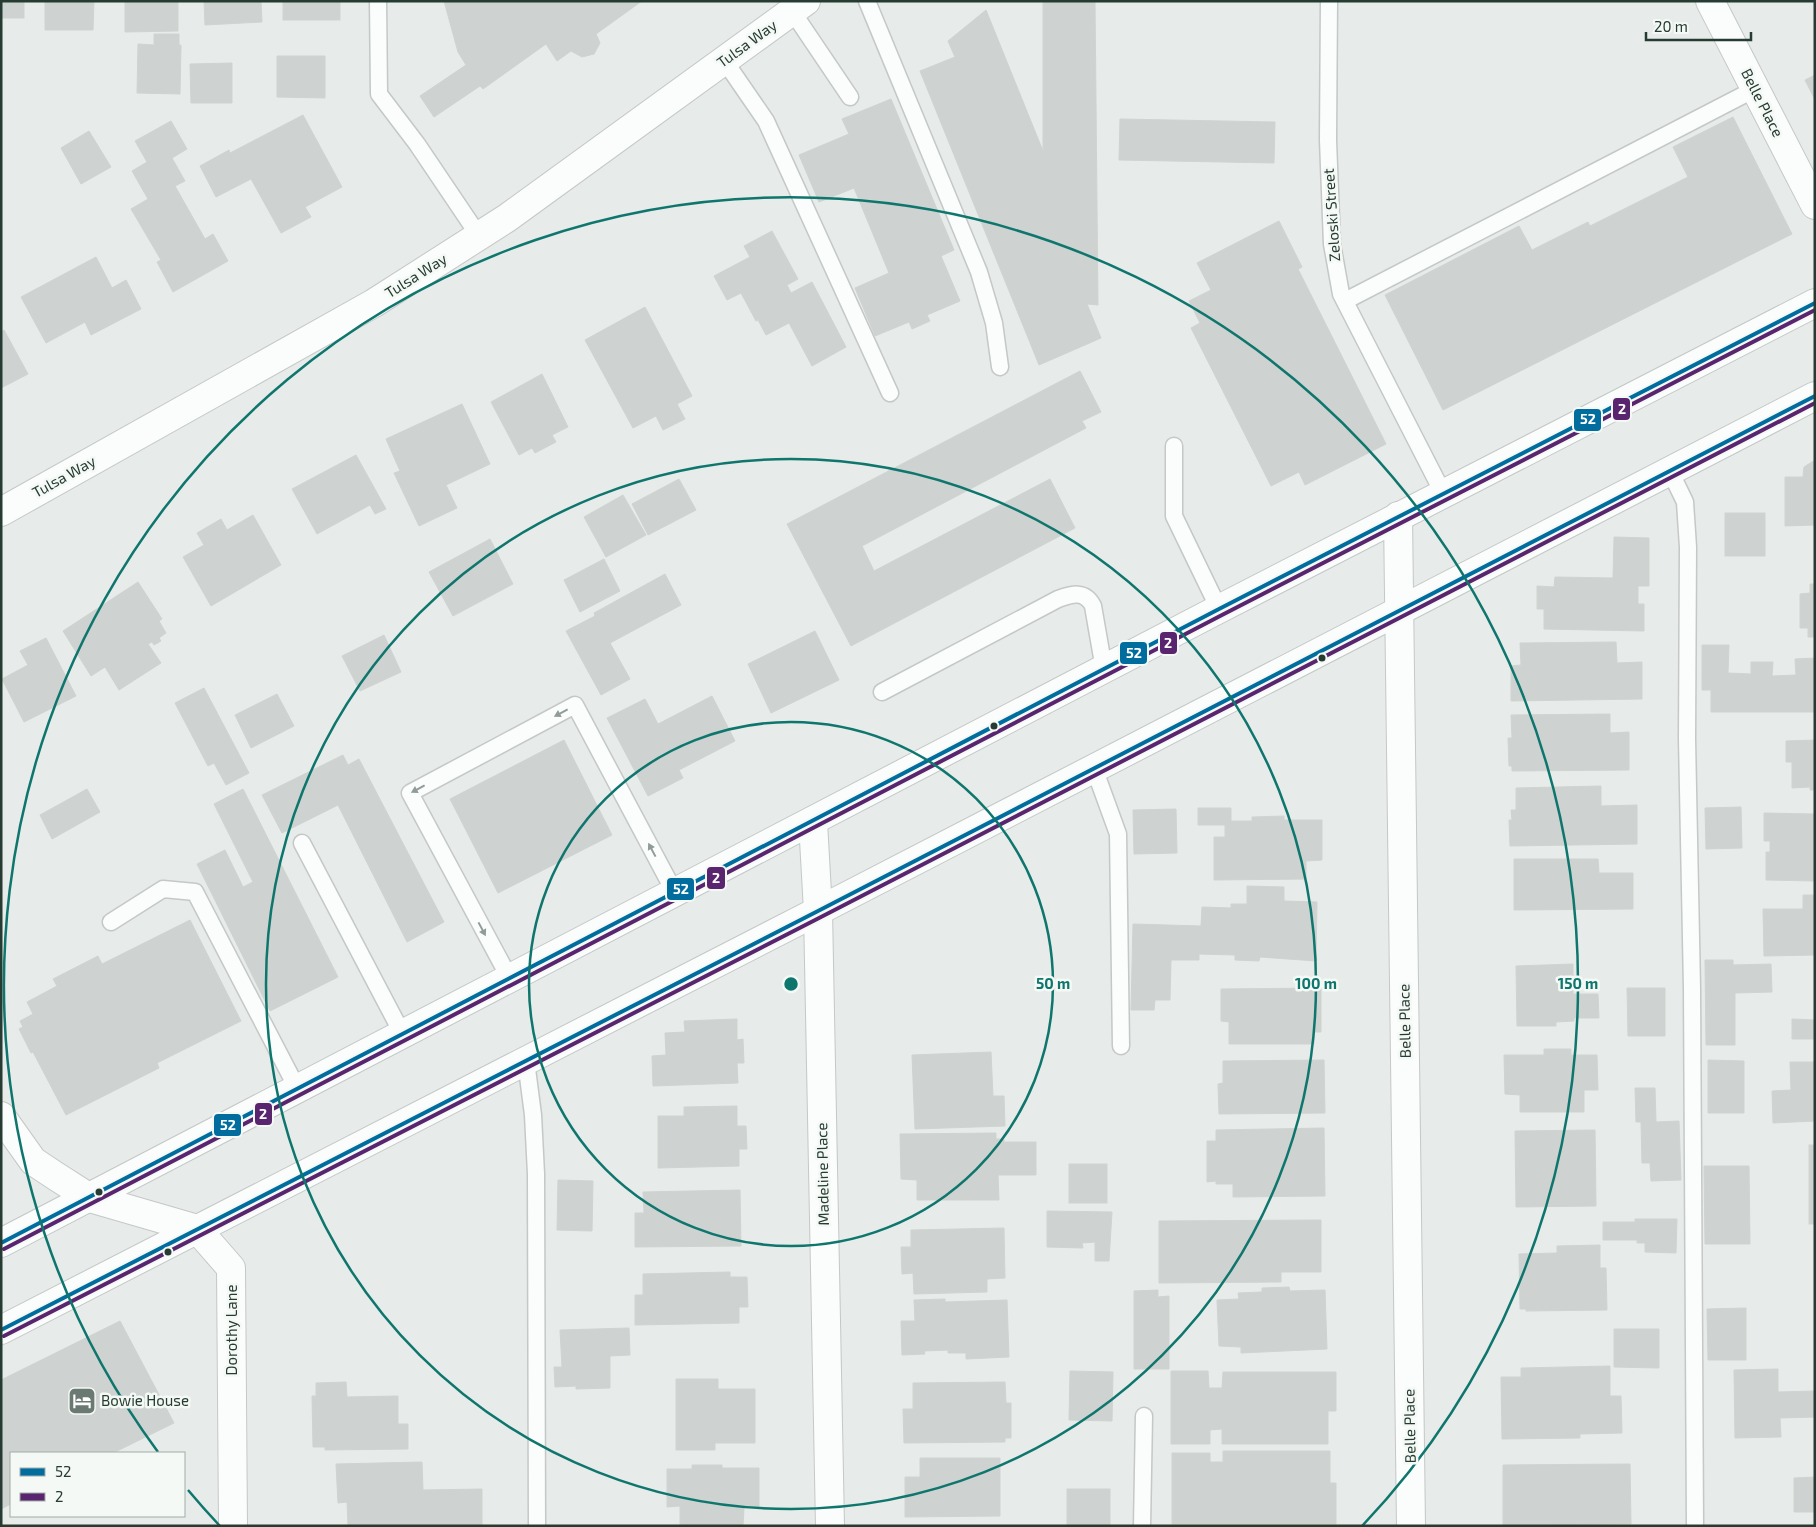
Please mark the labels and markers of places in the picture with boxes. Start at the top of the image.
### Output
unlabelled marker [1317,653,1327,663]
unlabelled marker [989,721,999,731]
centre of rings [782,975,800,993]
unlabelled marker [94,1187,104,1197]
unlabelled marker [163,1247,173,1257]
hotel icon: Bowie House [67,1386,97,1416]
place label: Bowie House [101,1391,189,1409]

